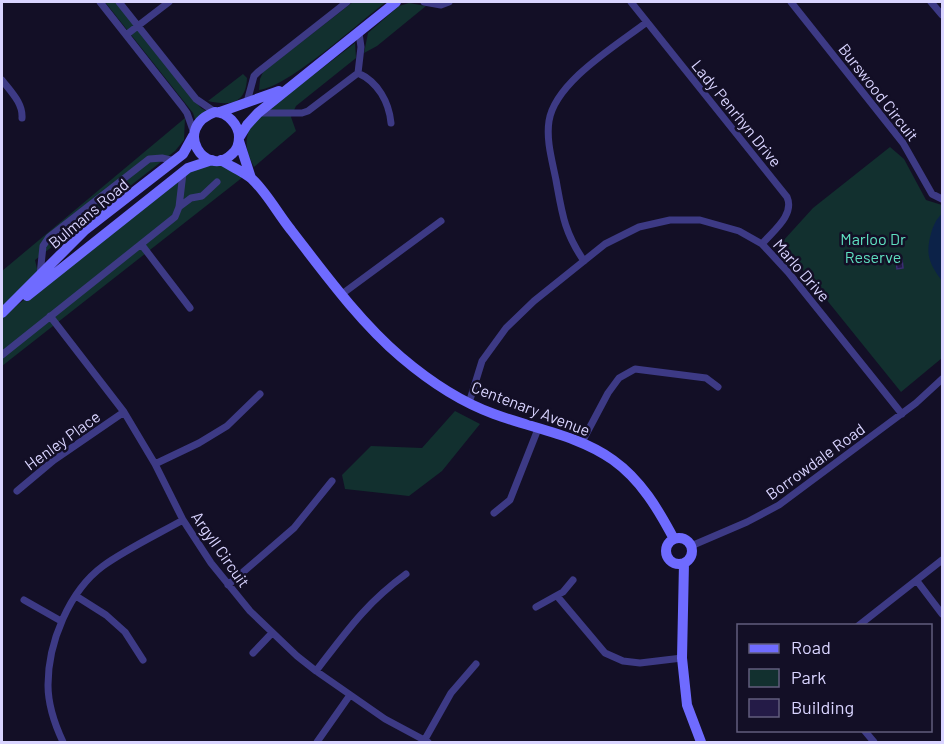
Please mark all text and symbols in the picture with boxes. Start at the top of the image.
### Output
street label: Burswood Circuit [835,40,923,144]
street label: Lady Penrhyn Drive [688,56,786,170]
street label: Bulmans Road [44,174,132,252]
park label: Marloo Dr Reserve [840,229,906,266]
street label: Marlo Drive [770,235,834,305]
street label: Centenary Avenue [469,377,593,439]
street label: Henley Place [21,406,103,474]
street label: Borrowdale Road [762,419,868,503]
street label: Argyll Circuit [188,507,254,591]
legend [737,624,932,732]
text: Road [791,636,831,658]
text: Park [791,666,826,688]
text: Building [791,696,854,718]

